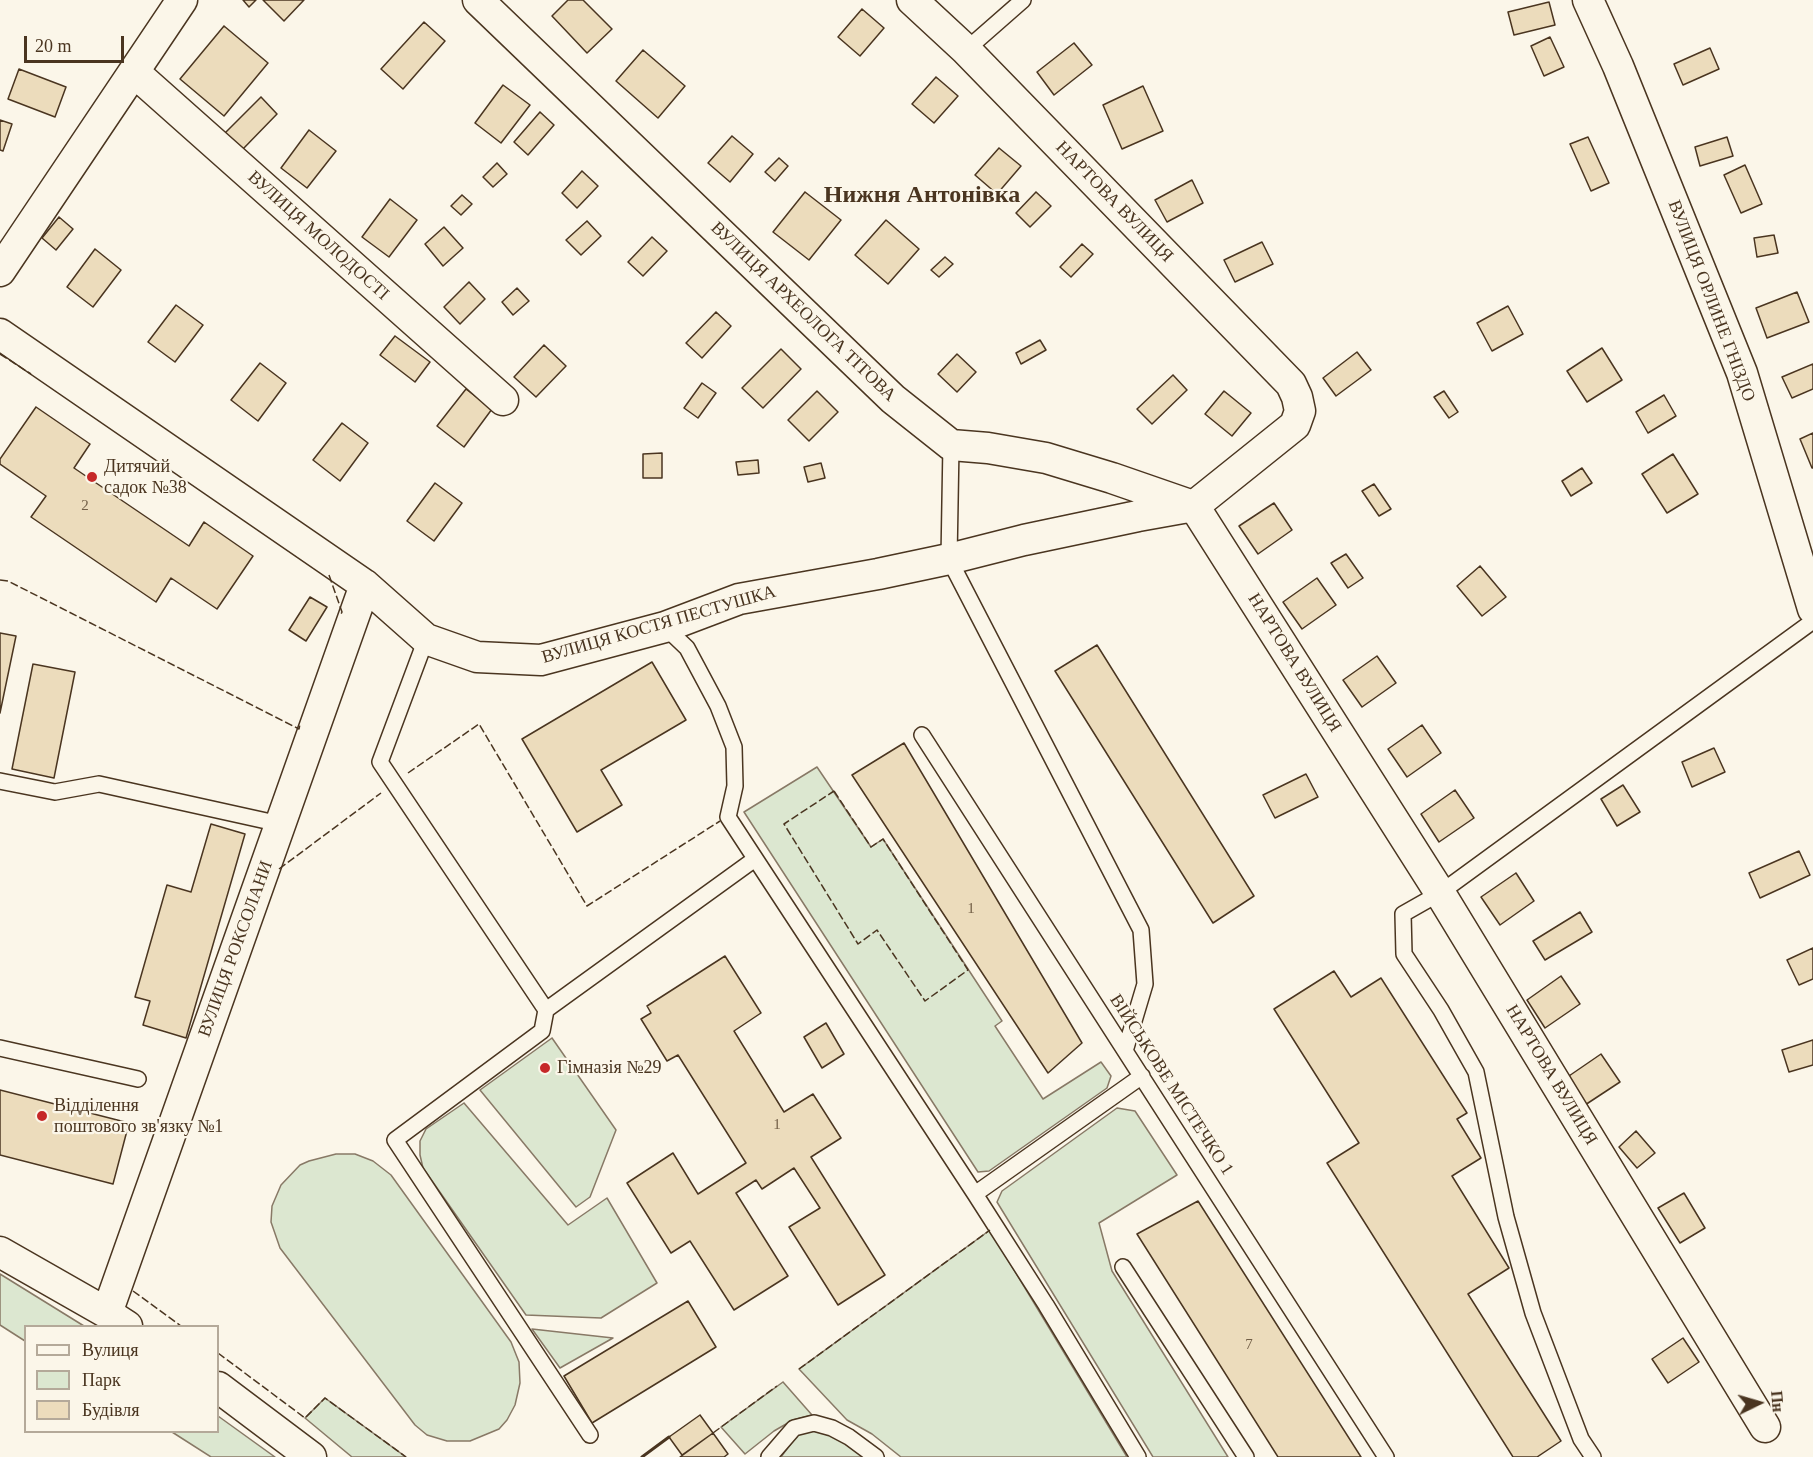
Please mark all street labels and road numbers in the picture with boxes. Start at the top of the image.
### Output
street label: НАРТОВА ВУЛИЦЯ [1051,137,1177,267]
street label: ВУЛИЦЯ МОЛОДОСТІ [243,167,393,305]
street label: ВУЛИЦЯ ОРЛИНЕ ГНІЗДО [1663,197,1759,405]
street label: ВУЛИЦЯ АРХЕОЛОГА ТІТОВА [706,218,900,406]
street label: ВУЛИЦЯ КОСТЯ ПЕСТУШКА [539,581,779,669]
street label: НАРТОВА ВУЛИЦЯ [1242,590,1346,736]
street label: ВУЛИЦЯ РОКСОЛАНИ [194,858,278,1040]
street label: ВІЙСЬКОВЕ МІСТЕЧКО 1 [1104,991,1238,1179]
street label: НАРТОВА ВУЛИЦЯ [1501,1001,1601,1149]

